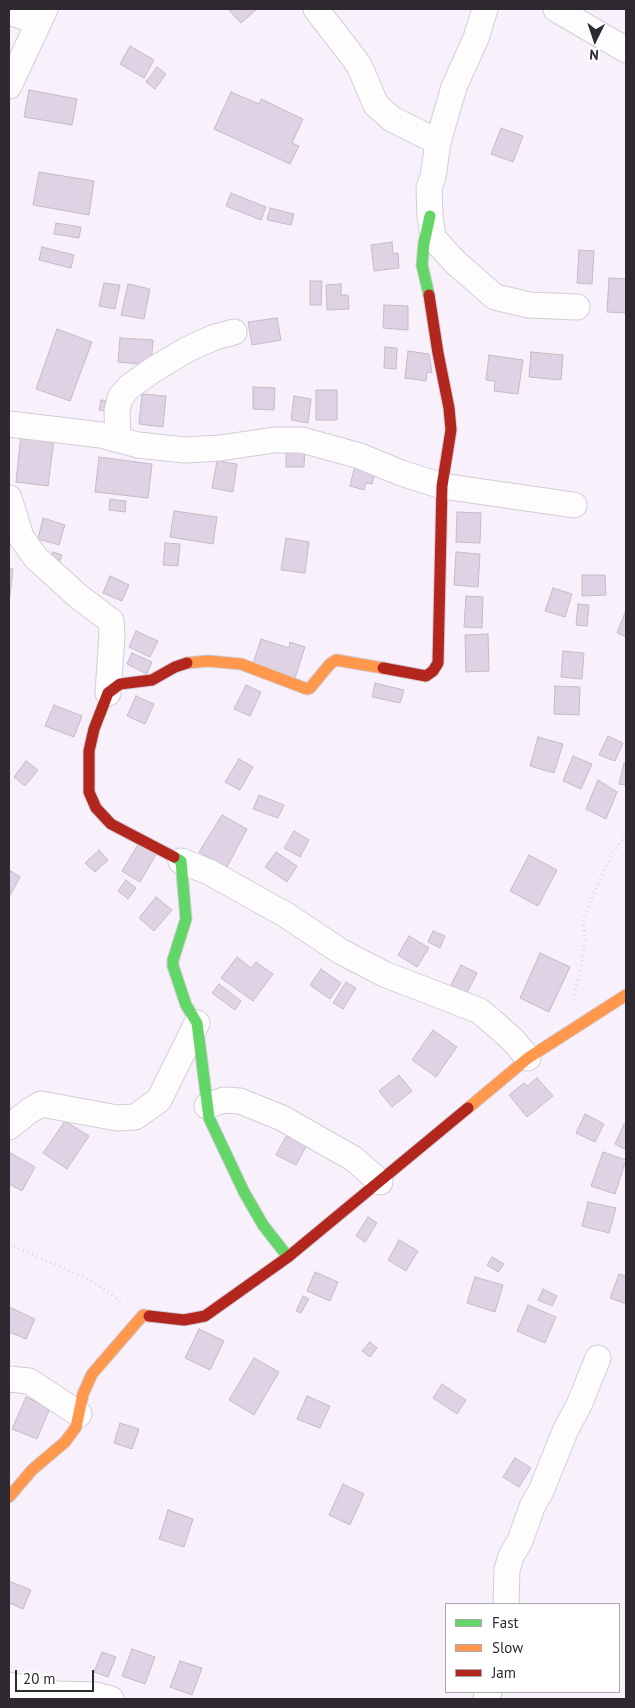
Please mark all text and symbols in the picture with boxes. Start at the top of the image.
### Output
north arrow [570,15,620,65]
text: N [589,46,599,64]
legend [445,1603,620,1693]
text: Fast [492,1613,519,1632]
text: Slow [492,1638,523,1657]
scale bar [18,1660,96,1692]
text: Jam [492,1663,516,1682]
text: 20 m [23,1669,56,1688]

